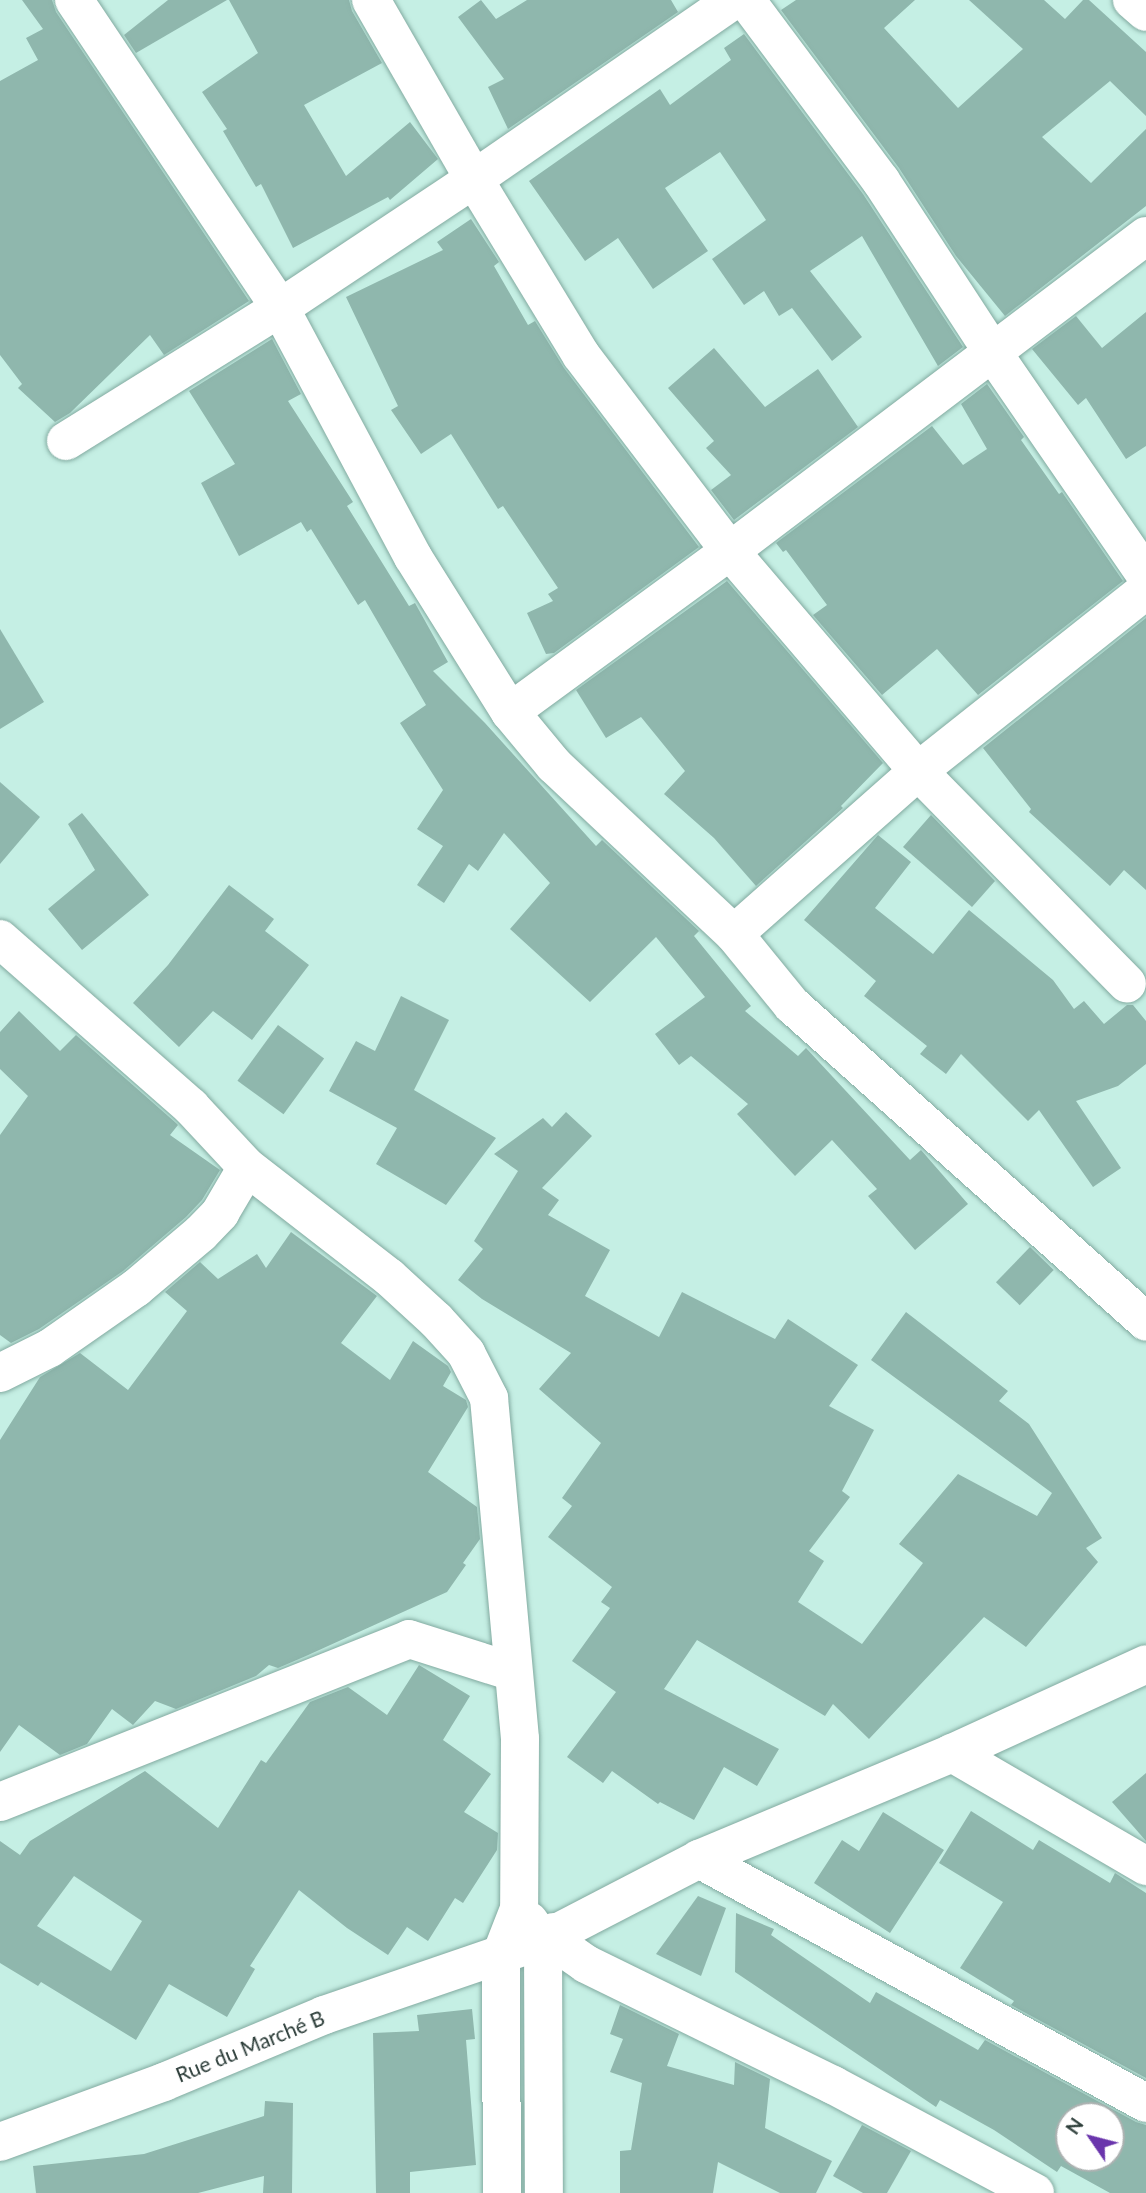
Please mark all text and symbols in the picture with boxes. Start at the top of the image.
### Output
street label: Rue du Marché B [172,2005,328,2087]
north arrow [1055,2102,1125,2172]
text: N [1060,2113,1088,2138]

